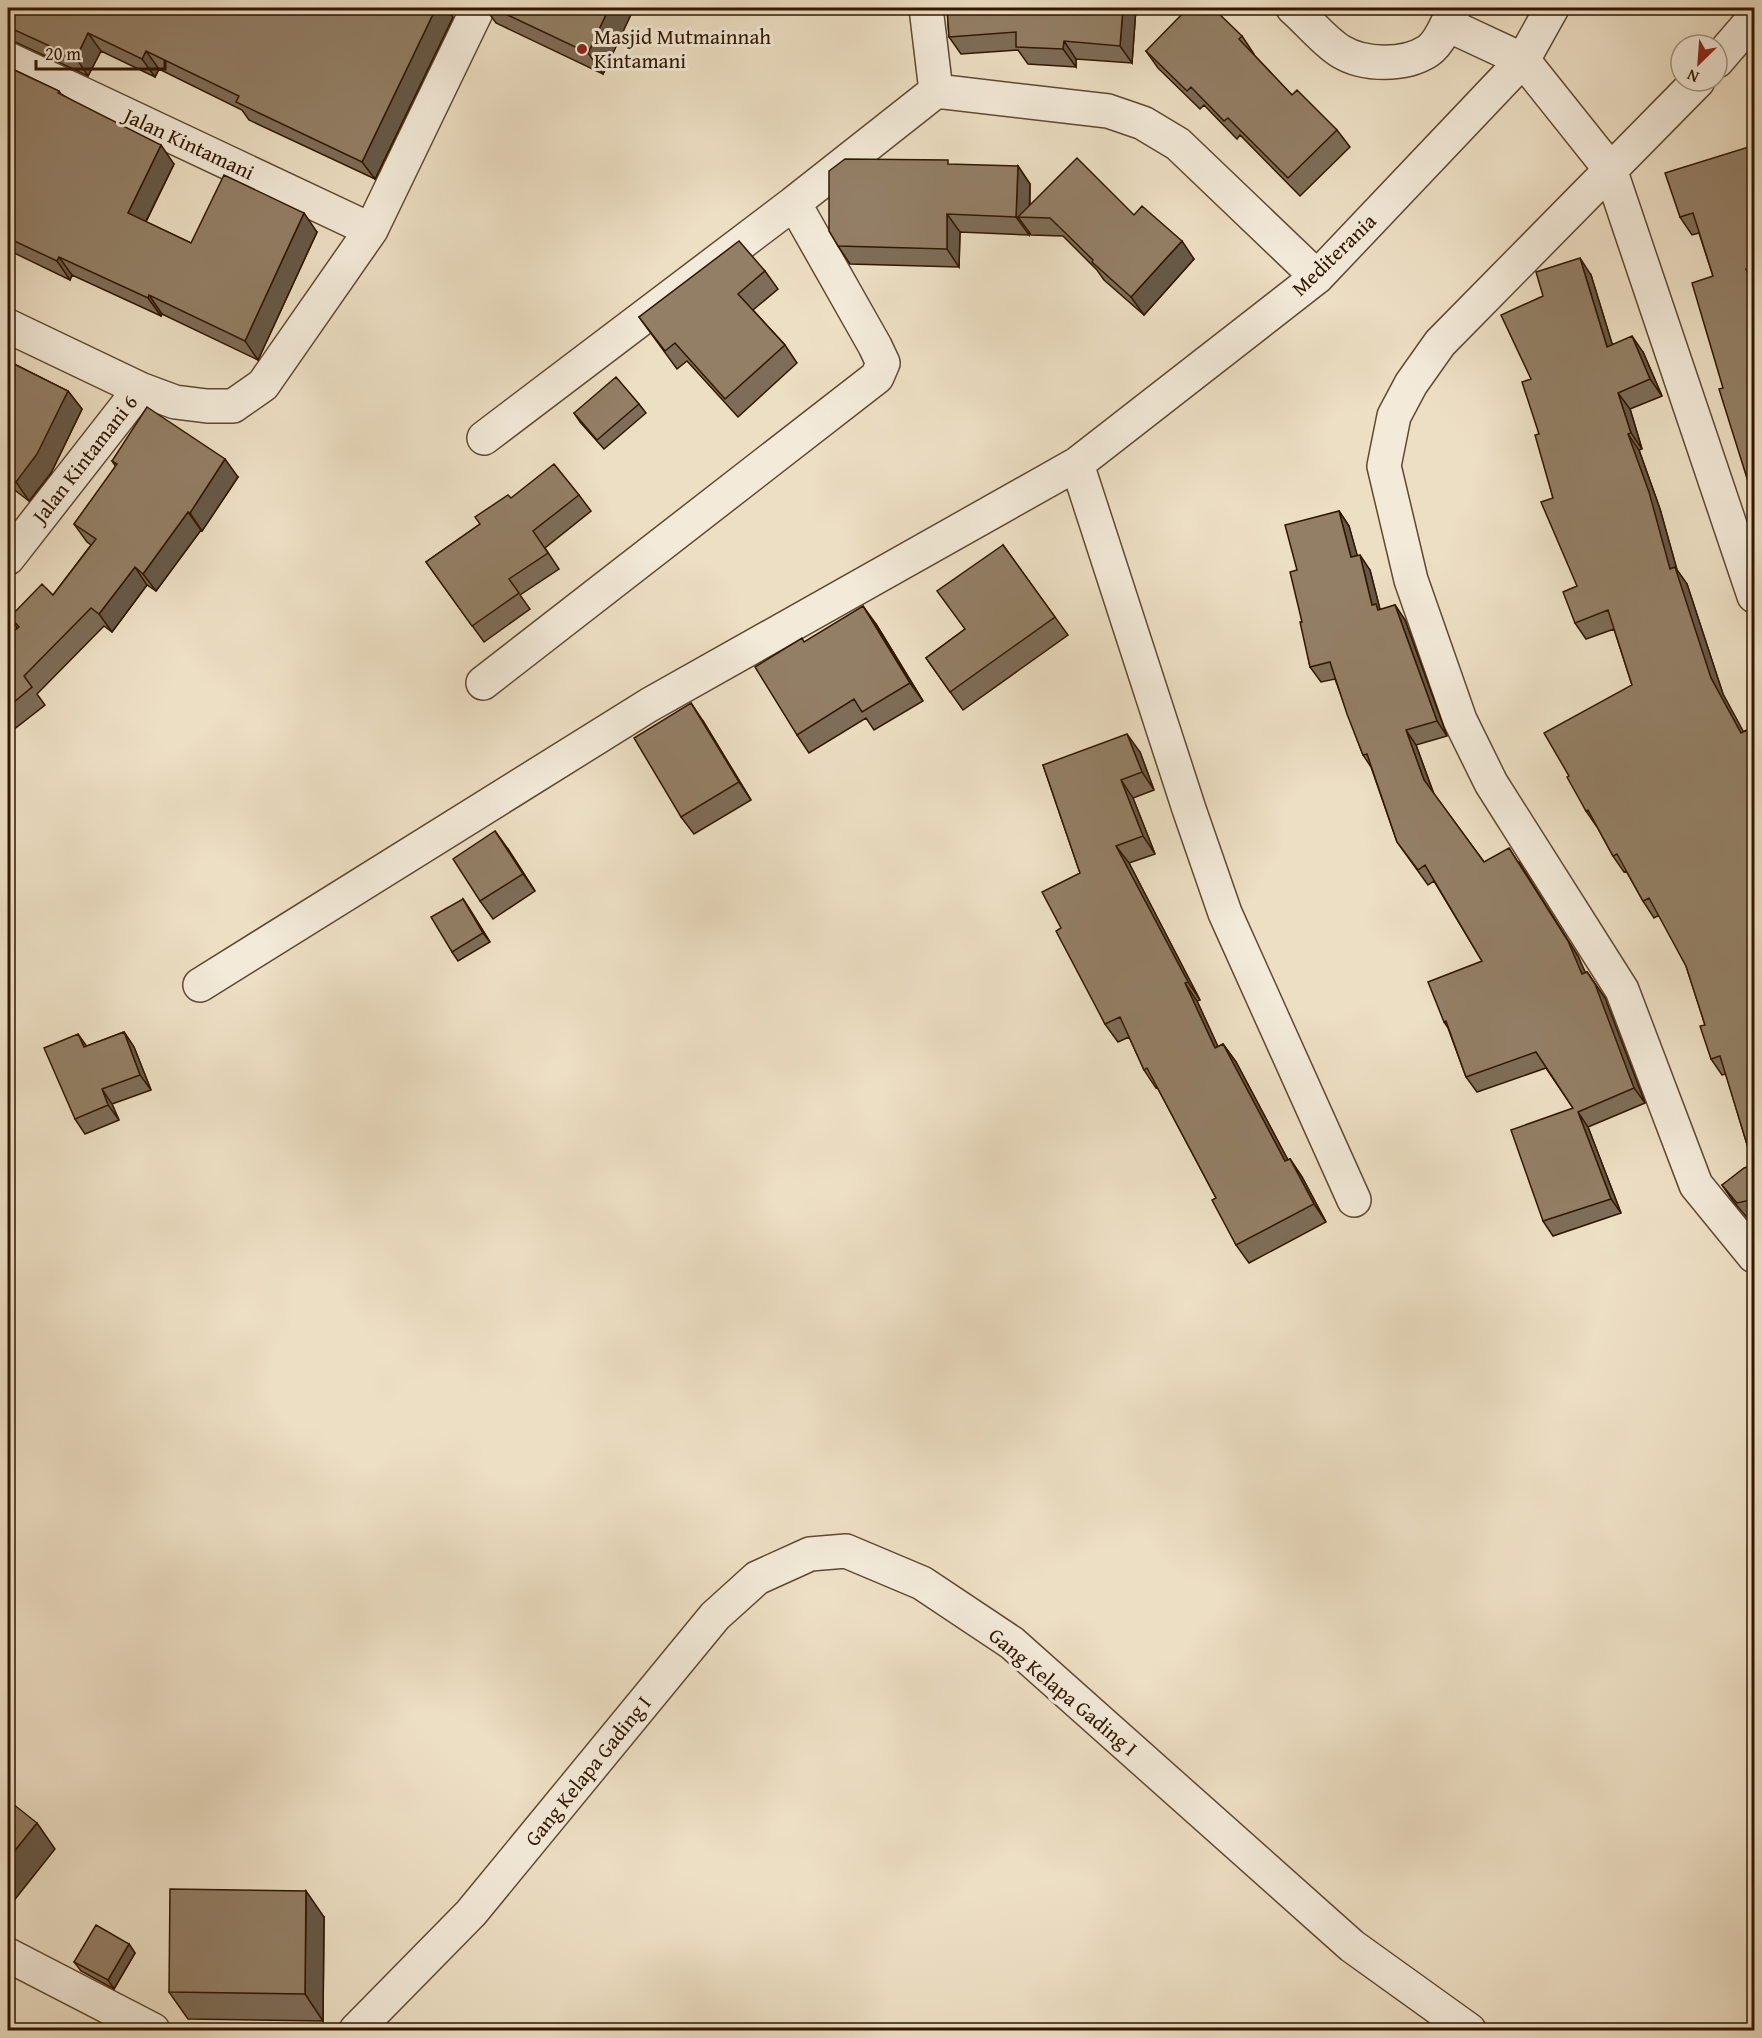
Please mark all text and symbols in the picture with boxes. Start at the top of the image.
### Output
place label: Masjid Mutmainnah Kintamani [594,21,771,76]
scale bar [36,33,165,71]
north arrow [1669,33,1729,93]
text: 20 m [45,40,81,67]
marker: Masjid Mutmainnah Kintamani [575,42,589,56]
text: N [1682,63,1703,90]
street label: Jalan Kintamani [116,98,260,187]
street label: Mediterania [1284,206,1383,303]
street label: Jalan Kintamani 6 [23,388,145,532]
street label: Gang Kelapa Gading I [982,1620,1144,1763]
street label: Gang Kelapa Gading I [517,1689,658,1853]

